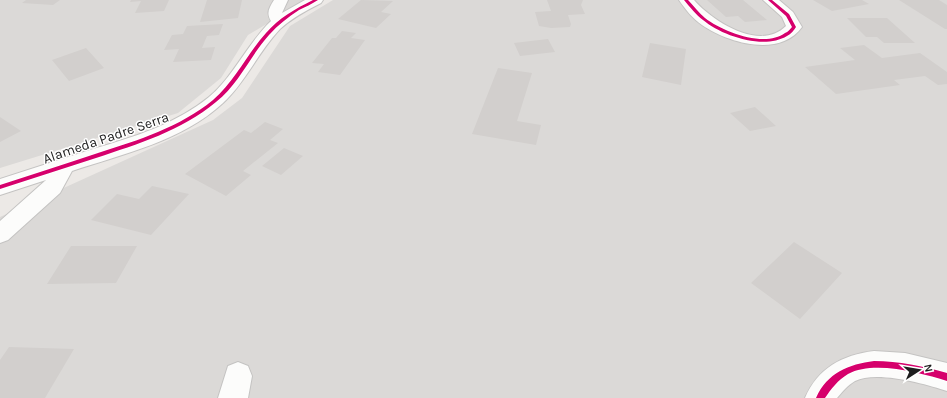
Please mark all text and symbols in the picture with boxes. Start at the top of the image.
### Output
street label: Alameda Padre Serra [41,108,171,168]
north arrow [899,350,939,390]
text: N [921,363,935,373]

